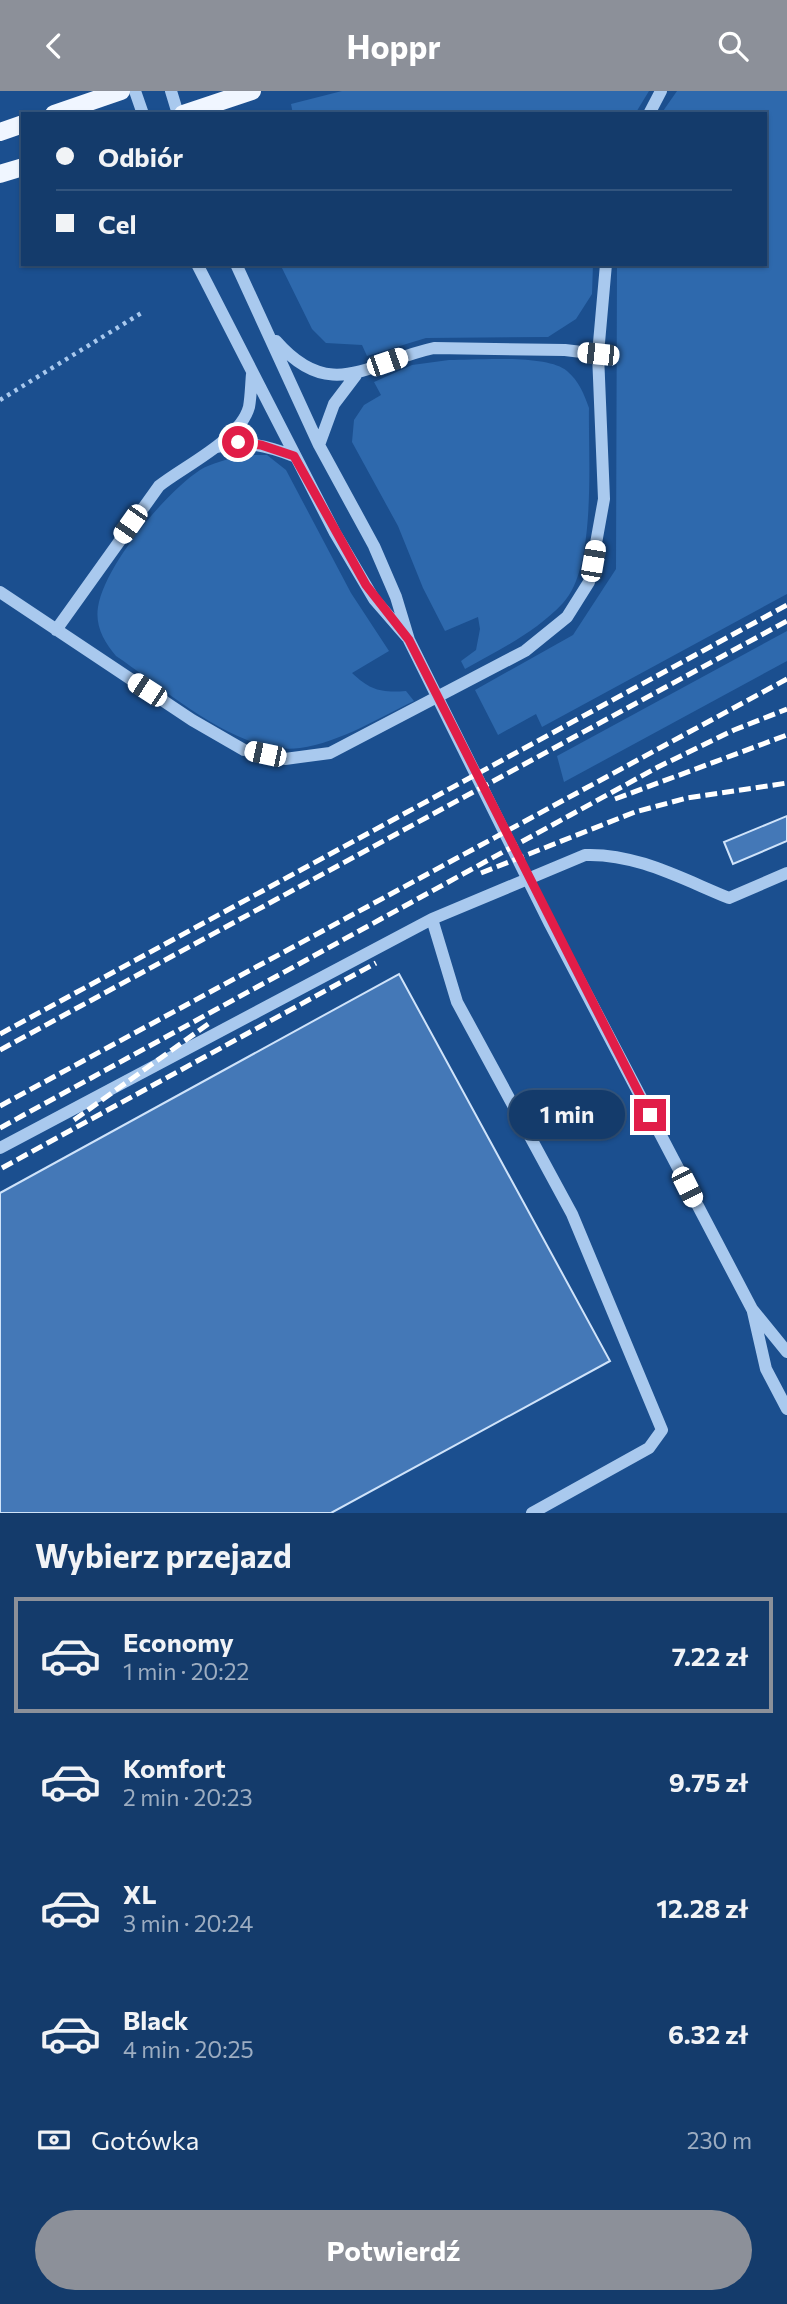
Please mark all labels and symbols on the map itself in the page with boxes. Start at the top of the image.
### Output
car [577,341,620,367]
car [364,345,411,379]
route start [222,426,254,458]
car [110,501,151,547]
car [580,538,607,584]
car [124,670,171,710]
car [243,739,288,769]
callout: 1 min [510,1091,626,1139]
route end [634,1099,666,1131]
car [669,1164,706,1210]

